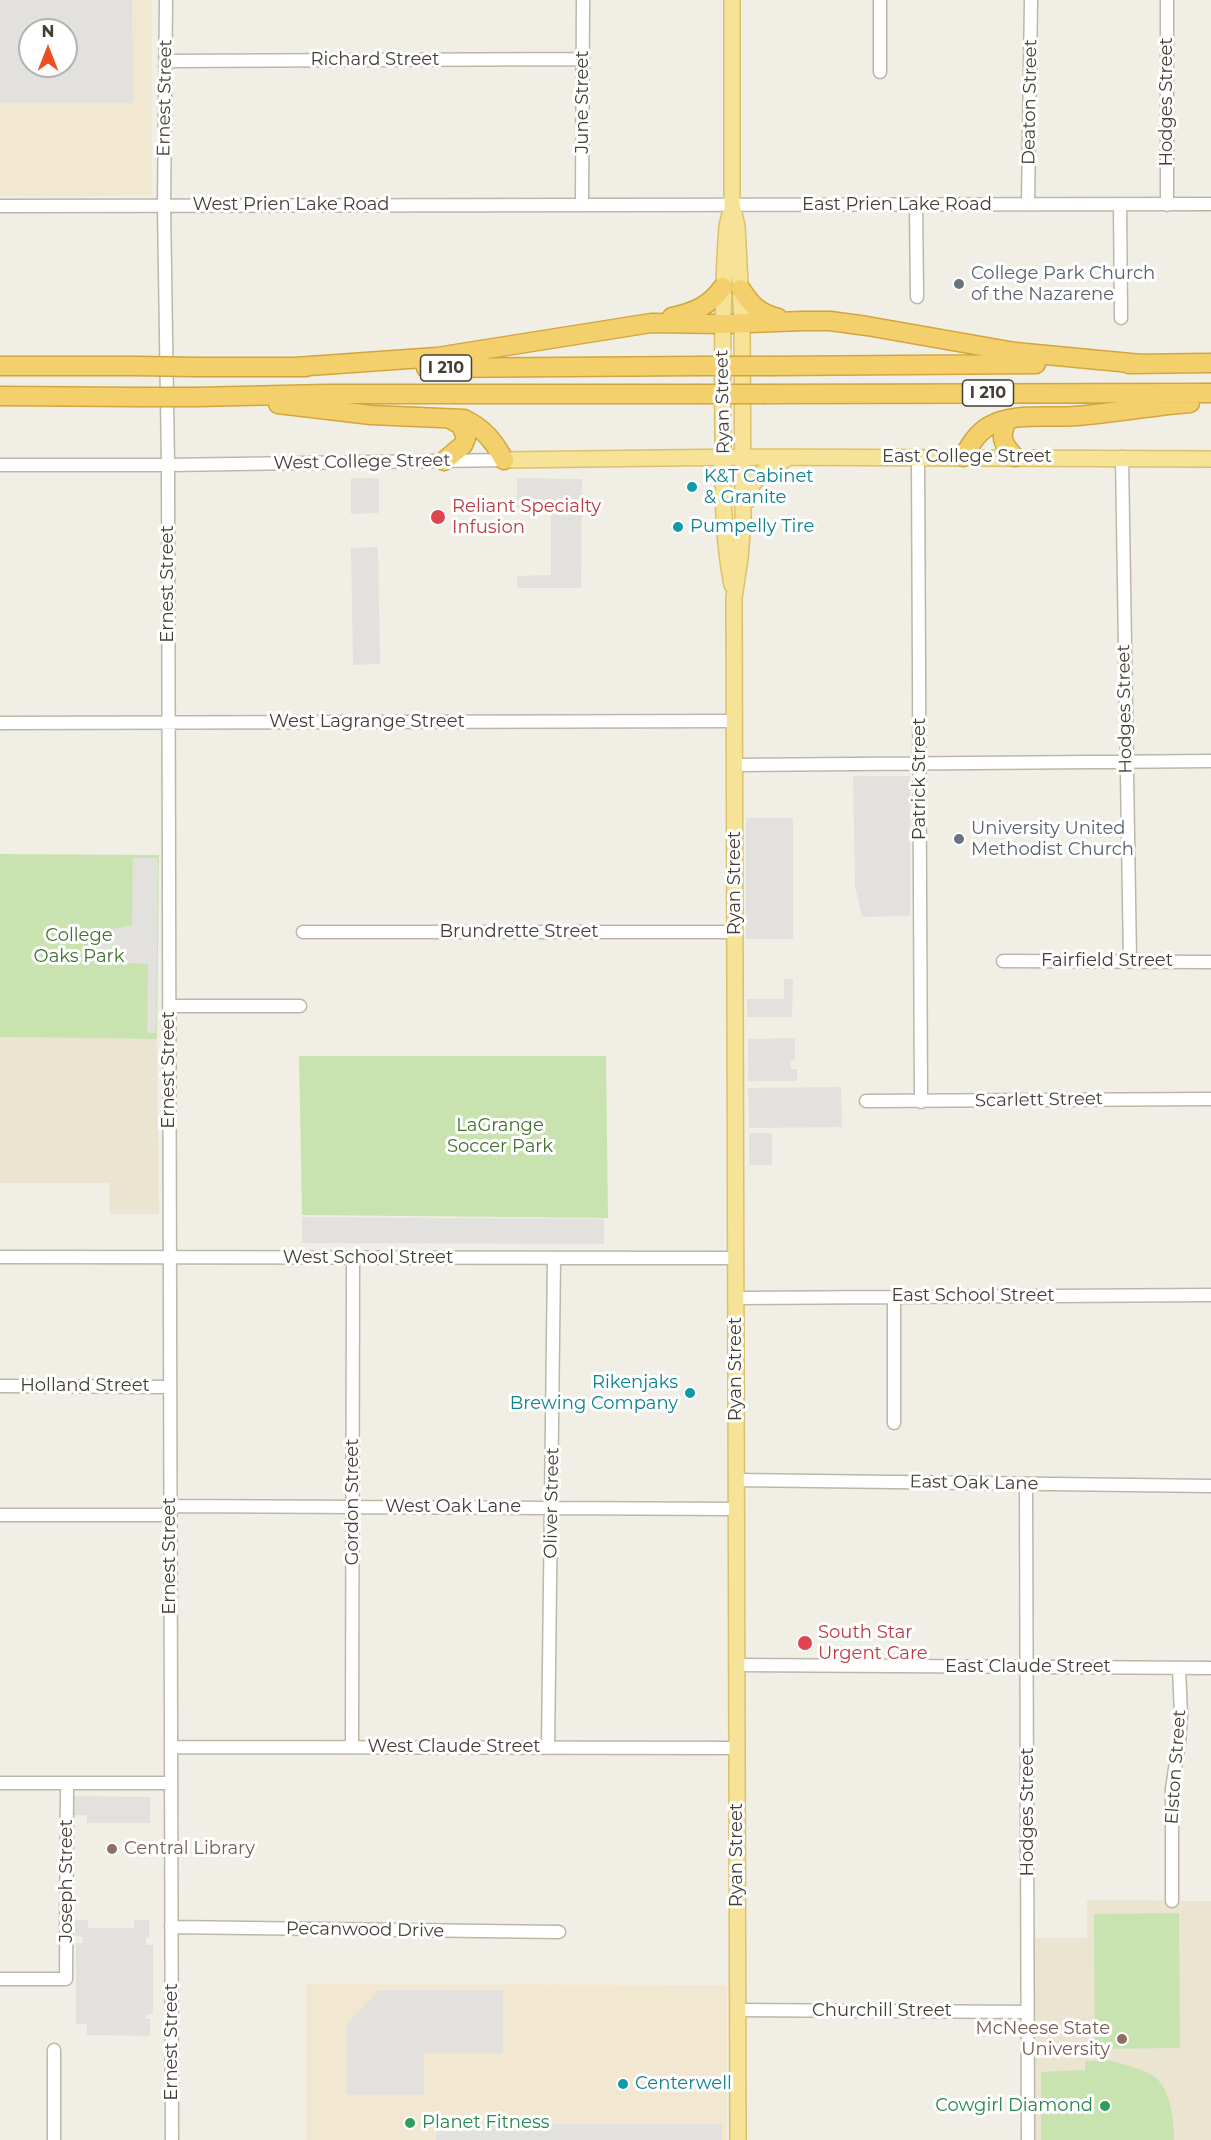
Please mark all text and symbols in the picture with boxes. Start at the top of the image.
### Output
north arrow [18,18,78,78]
text: N [42,22,54,41]
street label: Hodges Street [1156,37,1178,167]
street label: Ernest Street [153,39,177,157]
street label: Deaton Street [1018,39,1042,165]
street label: Richard Street [311,49,439,71]
street label: June Street [572,50,594,154]
street label: West Prien Lake Road [192,194,390,216]
street label: East Prien Lake Road [802,194,992,216]
place label: College Park Church of the Nazarene [971,263,1155,306]
marker: College Park Church of the Nazarene [952,277,966,291]
street label: Ryan Street [711,350,735,454]
road number: I 210 [420,355,472,381]
road number: I 210 [962,380,1014,406]
street label: East College Street [882,446,1052,468]
street label: West College Street [273,450,451,474]
place label: K&T Cabinet & Granite [704,466,814,508]
marker: K&T Cabinet & Granite [685,480,699,494]
place label: Reliant Specialty Infusion [452,496,601,538]
marker: Reliant Specialty Infusion [429,508,447,526]
place label: Pumpelly Tire [690,516,814,538]
marker: Pumpelly Tire [671,520,685,534]
street label: Ernest Street [157,525,179,643]
street label: Hodges Street [1113,644,1137,774]
street label: West Lagrange Street [269,711,465,733]
street label: Patrick Street [909,718,931,840]
place label: University United Methodist Church [971,818,1134,860]
street label: Ryan Street [724,831,746,935]
marker: University United Methodist Church [952,832,966,846]
street label: Brundrette Street [439,921,599,943]
park label: College Oaks Park [34,925,124,968]
street label: Fairfield Street [1041,950,1173,972]
street label: Ernest Street [158,1011,180,1129]
street label: Scarlett Street [975,1088,1103,1112]
park label: LaGrange Soccer Park [447,1115,553,1158]
street label: West School Street [283,1247,453,1269]
street label: East School Street [891,1285,1055,1307]
street label: Ryan Street [725,1317,747,1421]
place label: Rikenjaks Brewing Company [510,1372,678,1414]
street label: Holland Street [20,1375,150,1397]
marker: Rikenjaks Brewing Company [683,1386,697,1400]
street label: Gordon Street [342,1439,364,1565]
street label: Oliver Street [540,1447,564,1559]
street label: East Oak Lane [909,1471,1039,1495]
street label: West Oak Lane [385,1496,521,1518]
street label: Ernest Street [159,1497,181,1615]
place label: South Star Urgent Care [818,1622,928,1664]
marker: South Star Urgent Care [796,1634,814,1652]
street label: East Claude Street [945,1656,1111,1678]
street label: Elston Street [1161,1709,1191,1825]
street label: West Claude Street [367,1736,541,1758]
street label: Hodges Street [1017,1747,1039,1877]
street label: Ryan Street [726,1803,748,1907]
street label: Joseph Street [56,1819,78,1943]
place label: Central Library [124,1838,255,1860]
marker: Central Library [105,1842,119,1856]
street label: Pecanwood Drive [286,1918,444,1942]
street label: Ernest Street [161,1983,183,2101]
street label: Churchill Street [812,2000,952,2022]
place label: McNeese State University [975,2018,1110,2060]
marker: McNeese State University [1115,2032,1129,2046]
place label: Centerwell [635,2073,732,2095]
marker: Centerwell [616,2077,630,2091]
place label: Cowgirl Diamond [935,2095,1093,2117]
marker: Cowgirl Diamond [1098,2099,1112,2113]
place label: Planet Fitness [422,2112,549,2134]
marker: Planet Fitness [403,2116,417,2130]

